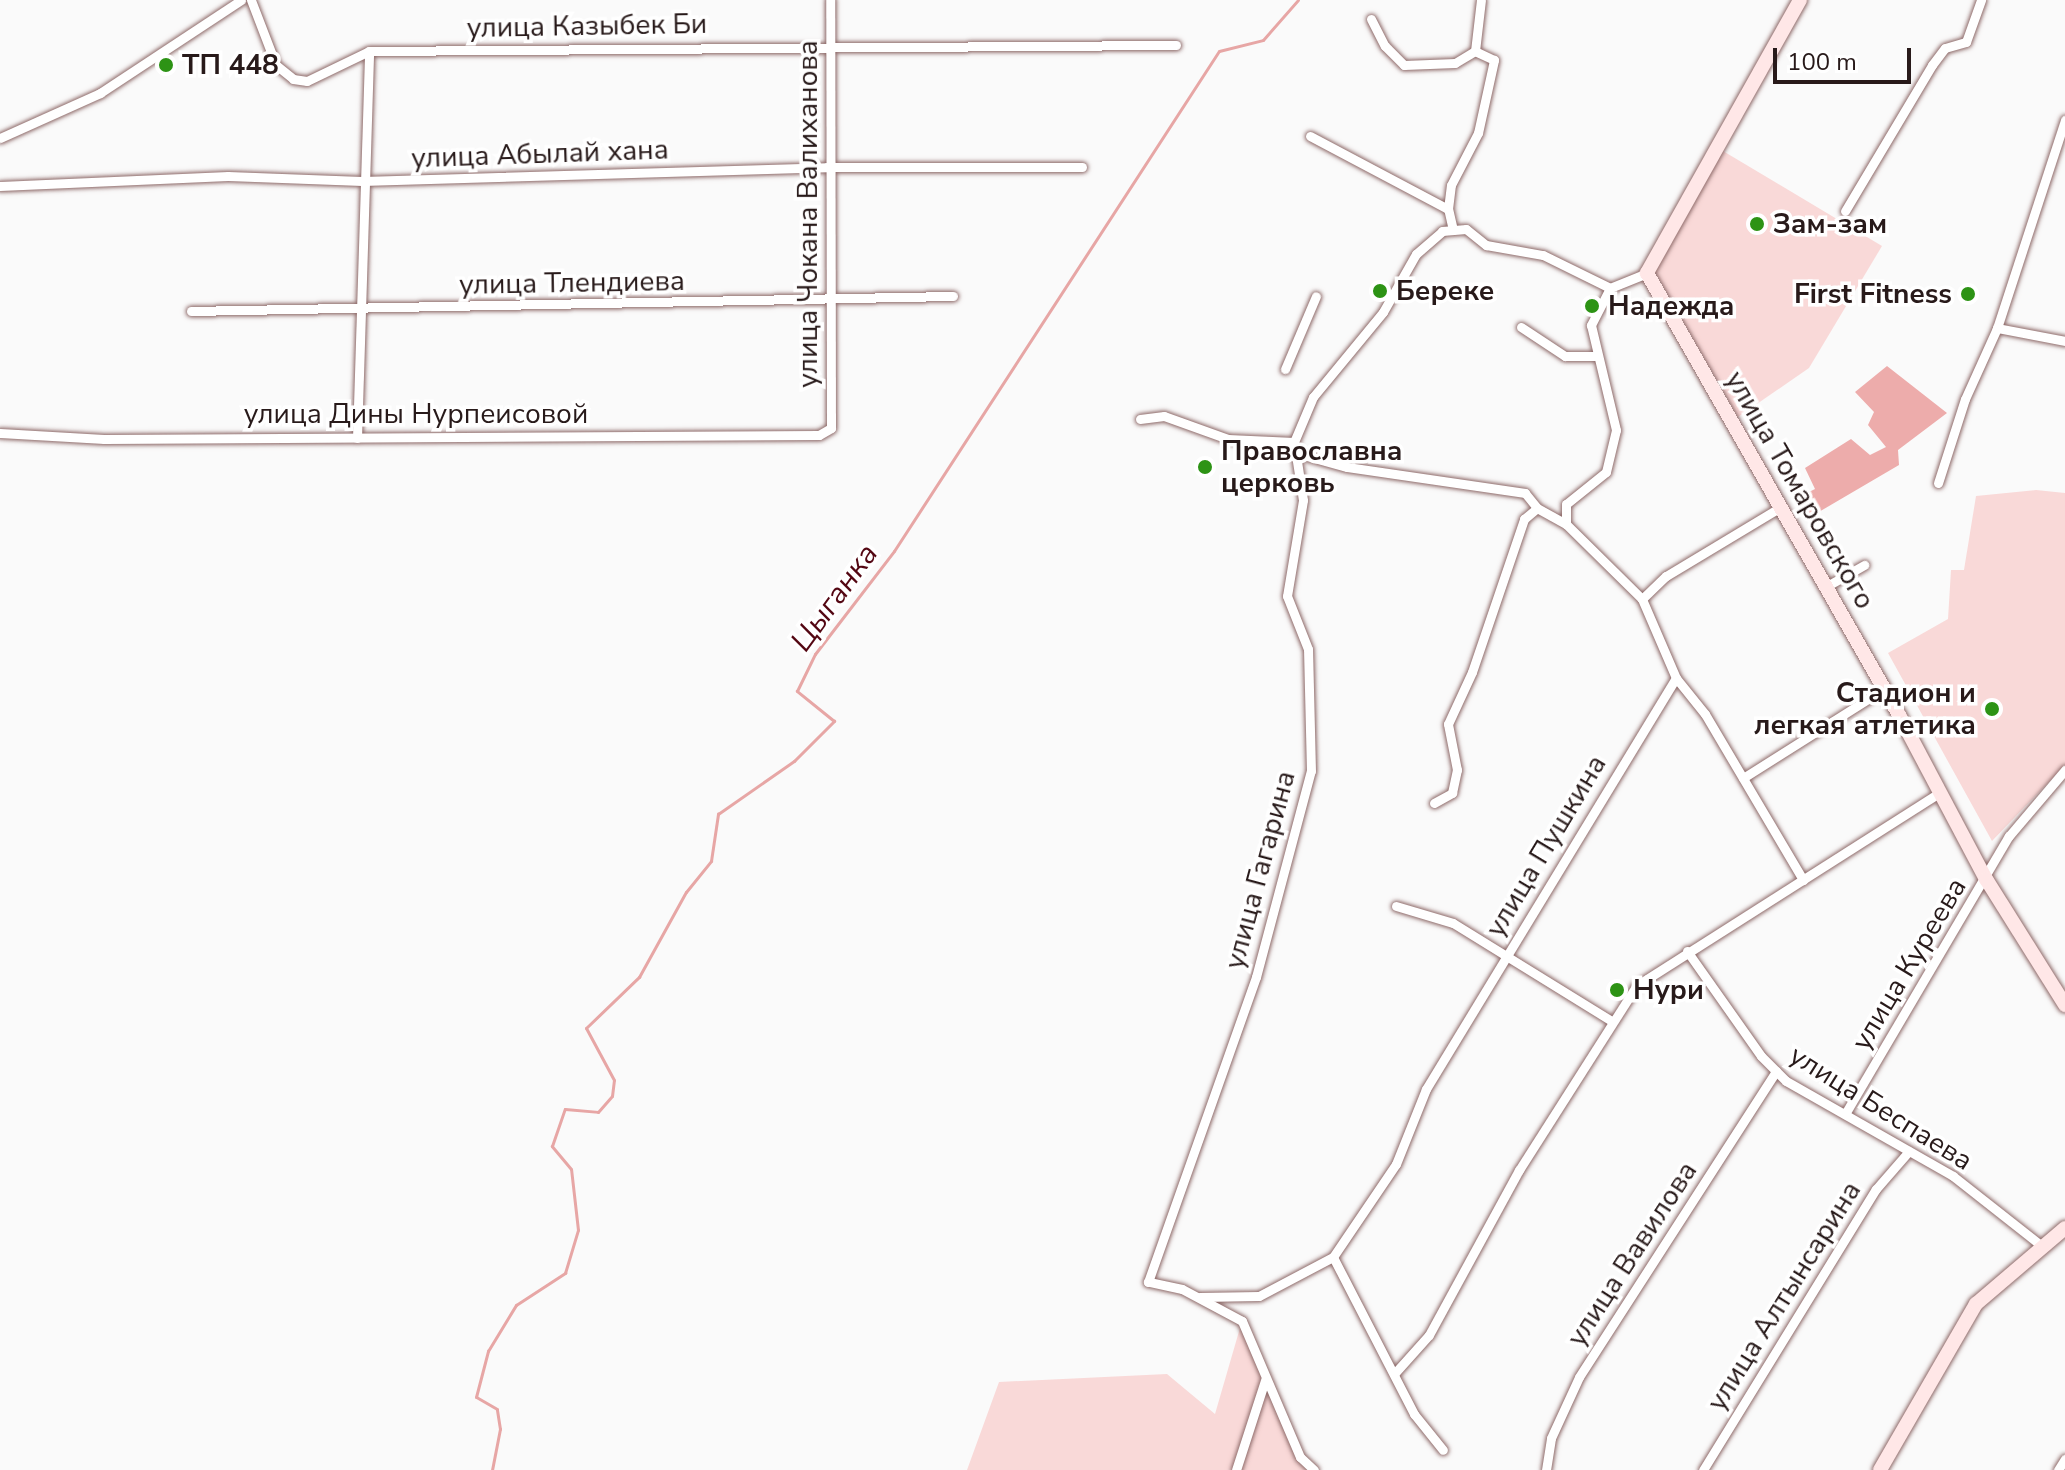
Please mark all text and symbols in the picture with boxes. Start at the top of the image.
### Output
street label: улица Казыбек Би [466,7,708,45]
scale bar [1777,32,1915,82]
street label: улица Чокана Валиханова [791,40,825,388]
text: 100 m [1787,46,1857,78]
place label: ТП 448 [182,48,279,82]
marker: ТП 448 [157,56,175,74]
street label: улица Абылай хана [411,133,669,175]
place label: Зам-зам [1773,207,1887,241]
marker: Зам-зам [1748,215,1766,233]
street label: улица Тлендиева [459,264,685,302]
place label: Береке [1396,274,1494,308]
place label: First Fitness [1794,277,1952,311]
marker: Береке [1371,282,1389,300]
marker: First Fitness [1959,285,1977,303]
place label: Надежда [1608,289,1734,323]
marker: Надежда [1583,297,1601,315]
street label: улица Томаровского [1718,365,1882,615]
street label: улица Дины Нурпеисовой [244,397,588,431]
place label: Православна церковь [1221,434,1402,500]
marker: Православна церковь [1196,458,1214,476]
water label: Цыганка [784,537,886,659]
place label: Стадион и легкая атлетика [1754,676,1976,742]
marker: Стадион и легкая атлетика [1983,700,2001,718]
street label: улица Пушкина [1479,749,1613,943]
street label: улица Гагарина [1217,767,1303,973]
street label: улица Куреева [1844,872,1974,1056]
place label: Нури [1633,973,1704,1007]
marker: Нури [1608,981,1626,999]
street label: улица Беспаева [1783,1038,1979,1178]
street label: улица Вавилова [1560,1155,1704,1353]
street label: улица Алтынсарина [1700,1175,1868,1417]

